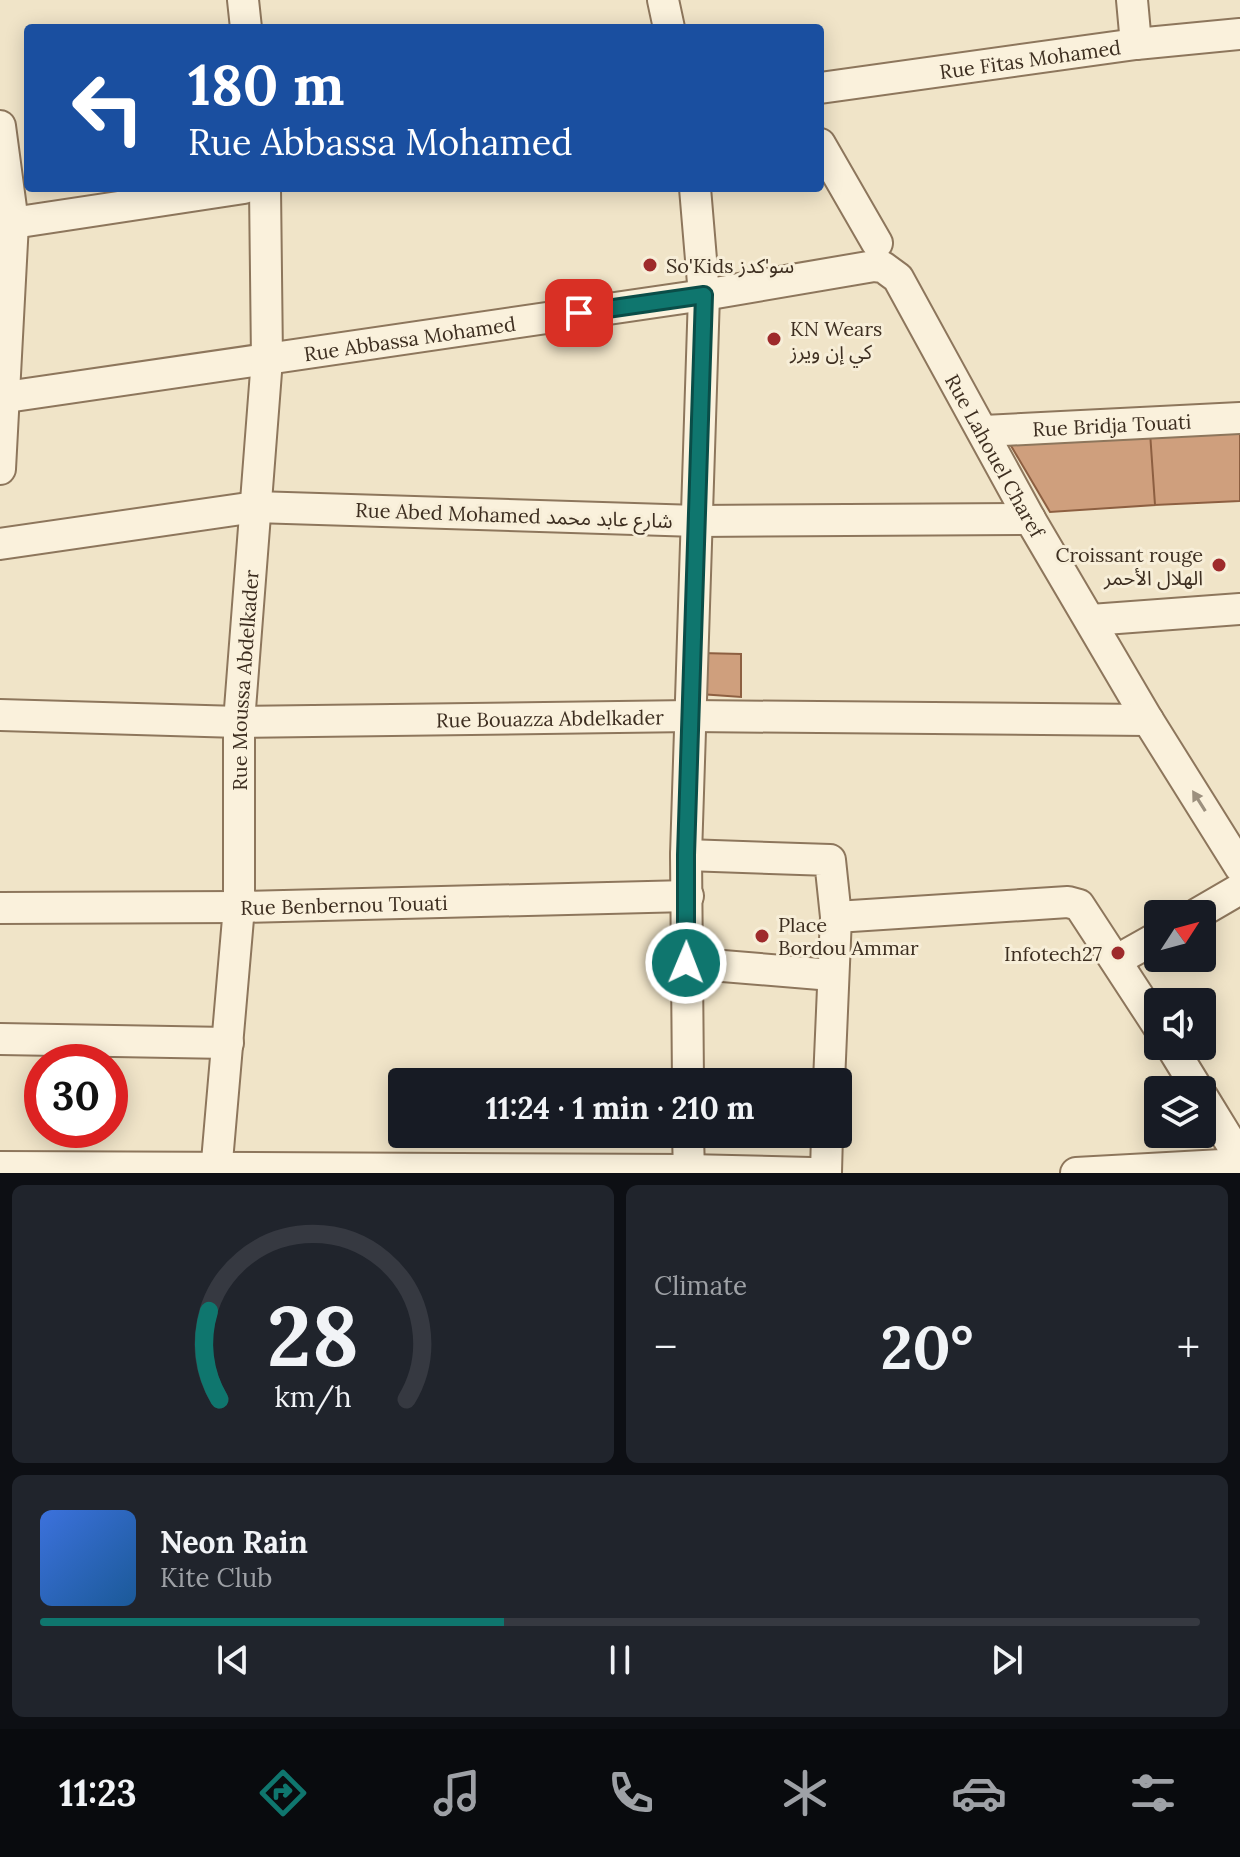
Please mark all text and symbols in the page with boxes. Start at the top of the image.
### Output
street label: Rue Fitas Mohamed [938,34,1122,84]
text: 180 m [188,49,345,120]
icon: left [56,56,160,160]
text: Rue Abbassa Mohamed [188,119,573,165]
place label: So'Kids سو'كدز [666,253,794,278]
marker: So'Kids سو'كدز [641,256,659,274]
pin [545,279,613,347]
icon: arrive [557,291,601,335]
street label: Rue Abbassa Mohamed [302,310,517,366]
place label: KN Wears كي إن ويرز [789,316,882,367]
marker: KN Wears كي إن ويرز [765,330,783,348]
street label: Rue Lahouel Charef [940,369,1051,543]
street label: Rue Bridja Touati [1032,408,1192,441]
street label: Rue Abed Mohamed شارع عابد محمد [355,497,673,536]
place label: Croissant rouge الهلال الأحمر [1055,542,1203,590]
marker: Croissant rouge الهلال الأحمر [1210,556,1228,574]
street label: Rue Moussa Abdelkader [227,568,263,791]
street label: Rue Bouazza Abdelkader [436,704,664,732]
one-way arrow [1192,790,1206,812]
street label: Rue Benbernou Touati [240,889,448,919]
north arrow [1144,900,1216,972]
map controls [1144,900,1216,1148]
place label: Place Bordou Ammar [778,912,919,960]
position arrow [644,921,728,1005]
marker: Place Bordou Ammar [753,927,771,945]
place label: Infotech27 [1004,941,1102,966]
marker: Infotech27 [1109,944,1127,962]
button: sound [1144,988,1216,1060]
speed limit sign: 30 [24,1044,128,1148]
button: layers [1144,1076,1216,1148]
text: 11:24 · 1 min · 210 m [486,1089,754,1127]
text: Climate [654,1269,747,1302]
text: 28 [267,1282,359,1389]
text: 20° [880,1309,974,1385]
text: − [654,1319,677,1375]
text: + [1177,1319,1200,1375]
text: km/h [274,1378,352,1415]
text: Neon Rain [160,1523,308,1561]
text: Kite Club [160,1561,272,1594]
icon: previous [211,1638,255,1682]
icon: pause [598,1638,642,1682]
icon: next [985,1638,1029,1682]
icon: directions [255,1765,311,1821]
icon: music [429,1765,485,1821]
icon: phone [603,1765,659,1821]
icon: climate [777,1765,833,1821]
icon: car [951,1765,1007,1821]
icon: filters [1125,1765,1181,1821]
text: 11:23 [59,1770,137,1816]

